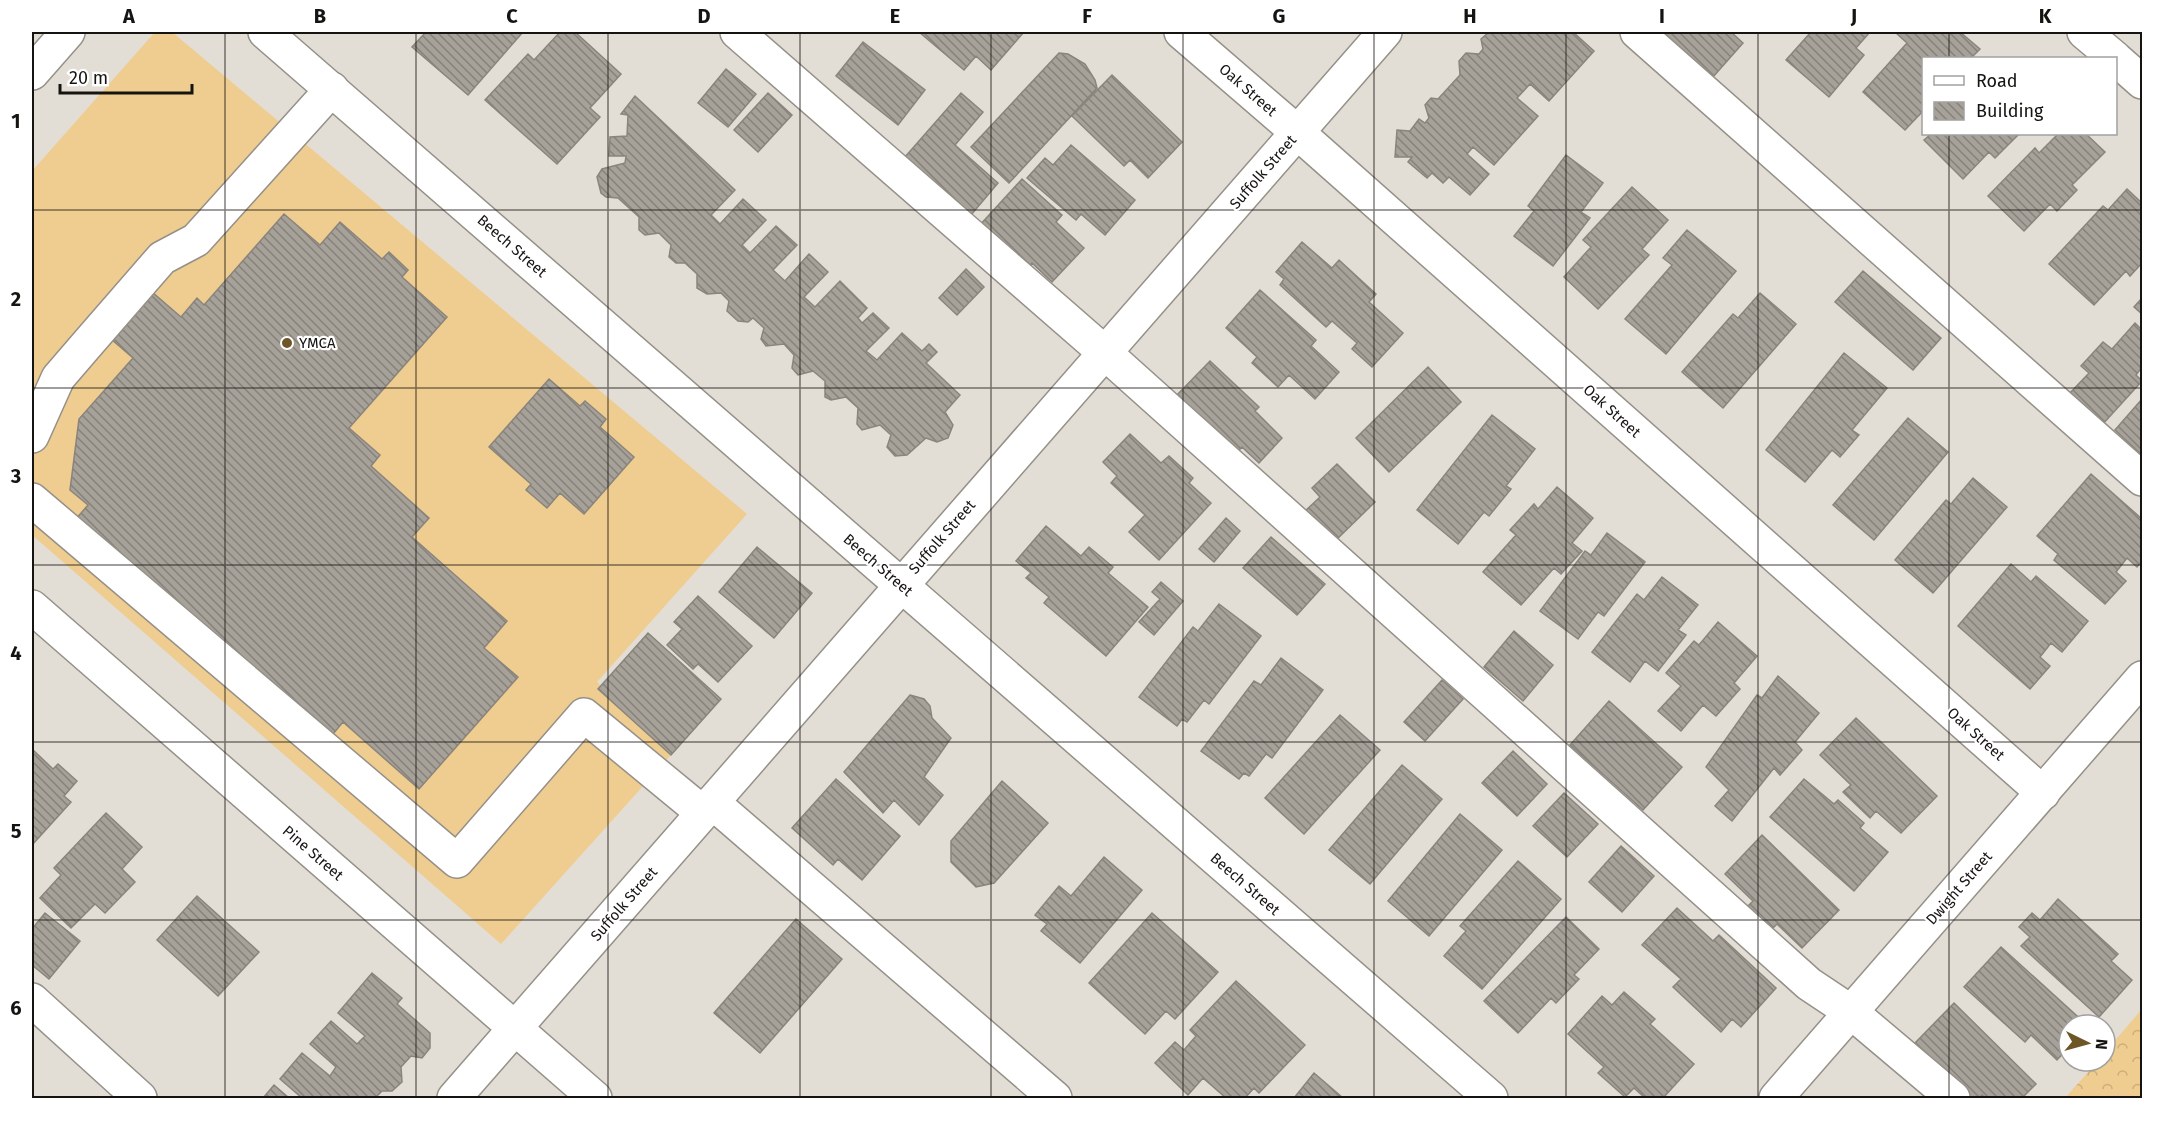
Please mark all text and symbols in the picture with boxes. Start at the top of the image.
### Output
text: A [122,4,136,28]
text: B [314,4,326,28]
text: C [506,4,518,28]
text: D [697,4,711,28]
text: E [890,4,900,28]
text: F [1082,4,1092,28]
text: G [1273,4,1285,28]
text: H [1463,4,1477,28]
text: I [1659,4,1665,28]
text: J [1850,4,1857,28]
text: K [2039,4,2052,28]
scale bar [60,57,192,95]
legend [1922,57,2117,135]
street label: Oak Street [1215,60,1281,120]
text: 20 m [69,67,108,89]
text: Road [1976,70,2018,92]
text: Building [1976,100,2044,122]
text: 1 [11,109,21,133]
street label: Suffolk Street [1226,131,1300,213]
street label: Beech Street [474,211,551,281]
text: 2 [11,287,21,311]
place label: YMCA [299,334,336,352]
marker: YMCA [280,336,294,350]
street label: Oak Street [1580,381,1645,442]
text: 3 [10,464,21,488]
street label: Suffolk Street [905,496,979,578]
street label: Beech Street [840,530,917,600]
text: 4 [10,641,22,665]
street label: Oak Street [1944,704,2009,765]
text: 5 [11,819,22,843]
street label: Pine Street [279,822,347,885]
street label: Dwight Street [1922,847,1996,928]
street label: Beech Street [1207,849,1284,919]
street label: Suffolk Street [587,863,661,945]
text: 6 [10,996,22,1020]
north arrow [2057,1013,2117,1073]
text: N [2092,1038,2111,1050]

